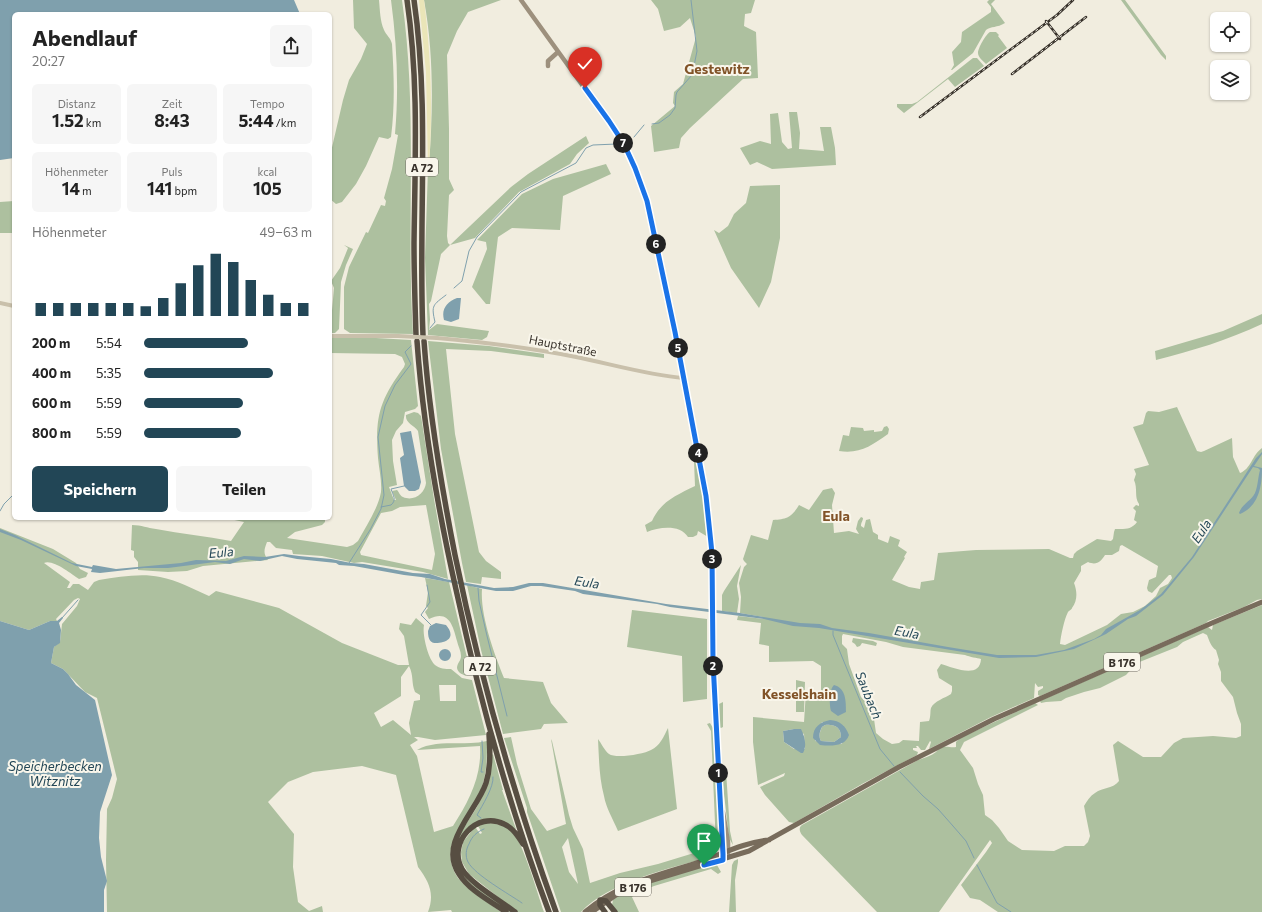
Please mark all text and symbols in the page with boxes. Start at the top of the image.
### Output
map controls [1210,12,1250,100]
button: locate [1210,12,1250,52]
text: Abendlauf [32,24,137,51]
button: share [270,25,312,67]
pin [568,47,602,88]
text: 20:27 [32,53,65,69]
icon: check [574,53,596,75]
district label: Gestewitz [684,60,750,77]
button: layers [1210,60,1250,100]
text: Distanz [58,97,96,110]
text: Zeit [162,97,182,110]
text: Tempo [250,97,285,110]
text: 1.52 [52,110,84,131]
text: 8:43 [154,110,190,131]
text: 5:44 [238,110,274,131]
text: km [84,116,101,129]
text: /km [274,116,296,129]
pin: 7 [613,133,633,153]
text: 7 [620,136,626,149]
road number: A 72 [406,158,438,176]
text: Höhenmeter [45,165,108,178]
text: Puls [162,165,182,178]
text: kcal [257,165,277,178]
text: 14 [62,178,80,199]
text: 141 [147,178,172,199]
text: 105 [253,178,282,199]
text: m [80,184,92,197]
text: bpm [172,184,197,197]
text: Höhenmeter [32,224,107,240]
text: 49–63 m [260,224,312,240]
pin: 6 [646,234,666,254]
text: 6 [653,237,659,250]
street label: Hauptstraße [528,332,598,358]
text: 200 m [32,335,70,351]
text: 5:54 [96,335,122,351]
pin: 5 [668,338,688,358]
text: 5 [675,341,681,354]
text: 400 m [32,365,71,381]
text: 5:35 [96,365,121,381]
text: 600 m [32,395,71,411]
text: 5:59 [96,395,122,411]
text: 800 m [32,425,71,441]
text: 5:59 [96,425,122,441]
pin: 4 [688,443,708,463]
text: 4 [695,446,701,459]
button: Speichern [32,466,168,512]
button: Teilen [176,466,312,512]
district label: Eula [822,507,850,524]
water label: Eula [1187,516,1215,546]
water label: Eula [208,543,234,561]
pin: 3 [702,549,722,569]
text: 3 [709,552,715,565]
water label: Eula [573,572,601,592]
water label: Eula [893,622,921,642]
road number: B 176 [1104,653,1140,671]
pin: 2 [703,656,723,676]
road number: A 72 [464,657,496,675]
text: 2 [710,659,716,672]
water label: Saubach [852,669,886,721]
district label: Kesselshain [762,685,836,702]
water label: Speicherbecken Witznitz [8,758,102,789]
pin: 1 [708,763,728,783]
text: 1 [716,766,720,779]
pin [687,824,721,865]
icon: arrive [693,830,715,852]
road number: B 176 [615,878,651,896]

